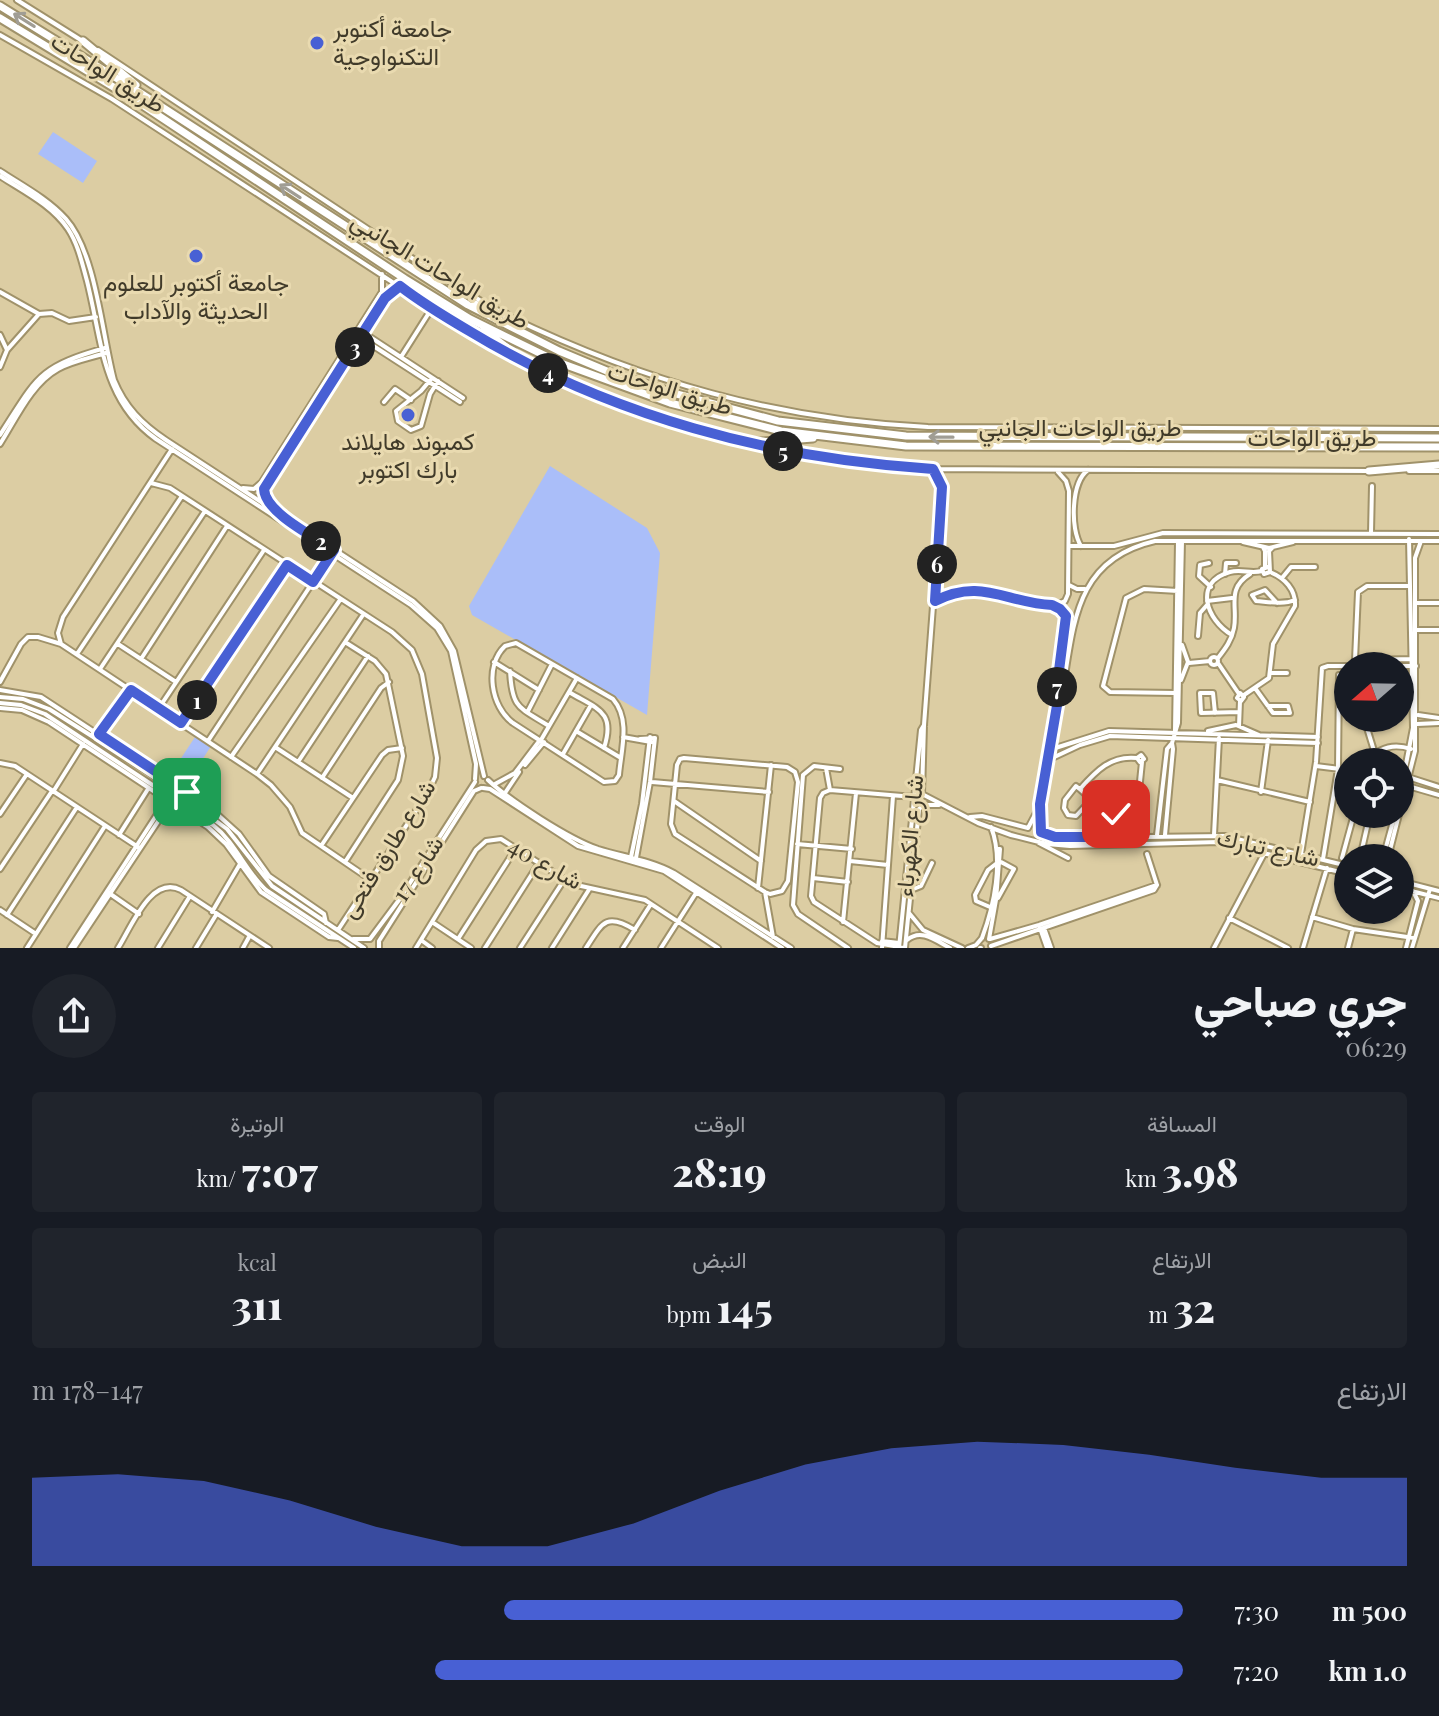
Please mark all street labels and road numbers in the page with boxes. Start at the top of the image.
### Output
street label: طريق الواحات [45,24,172,120]
street label: طريق الواحات الجانبي [343,203,536,340]
street label: طريق الواحات [604,353,737,422]
street label: طريق الواحات الجانبي [979,410,1182,447]
street label: طريق الواحات [1248,420,1376,453]
street label: شارع طارق فتحى [331,773,443,924]
street label: شارع الكهرباء [887,773,931,899]
street label: شارع تبارك [1214,820,1323,874]
street label: شارع 17 [383,829,451,908]
street label: شارع 40 [502,829,589,898]

